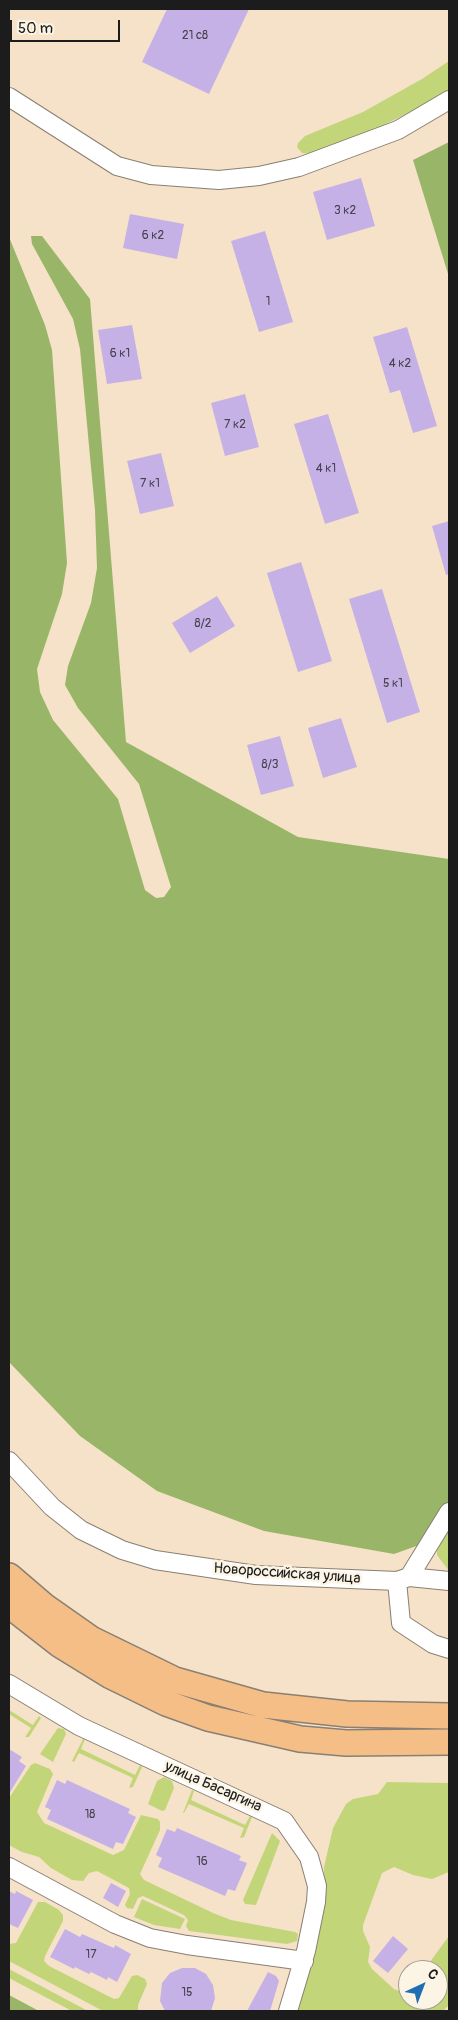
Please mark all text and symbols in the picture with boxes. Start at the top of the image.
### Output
scale bar [12,10,122,42]
text: 50 m [18,19,53,38]
house number: 21 с8 [182,29,208,43]
house number: 3 к2 [334,204,356,218]
house number: 6 к2 [142,229,164,243]
house number: 1 [266,295,270,309]
house number: 6 к1 [110,347,130,361]
house number: 4 к2 [389,357,411,371]
house number: 7 к2 [224,418,246,432]
house number: 4 к1 [316,462,336,476]
house number: 7 к1 [140,477,160,491]
house number: 8/2 [194,617,212,631]
house number: 5 к1 [383,677,403,691]
house number: 8/3 [261,758,279,772]
street label: Новороссийская улица [213,1560,361,1588]
street label: улица Басаргина [162,1758,264,1816]
house number: 18 [85,1808,95,1822]
house number: 16 [196,1855,208,1869]
house number: 17 [85,1948,97,1962]
north arrow [398,1960,448,2010]
text: С [424,1965,442,1984]
house number: 15 [181,1986,193,2000]

